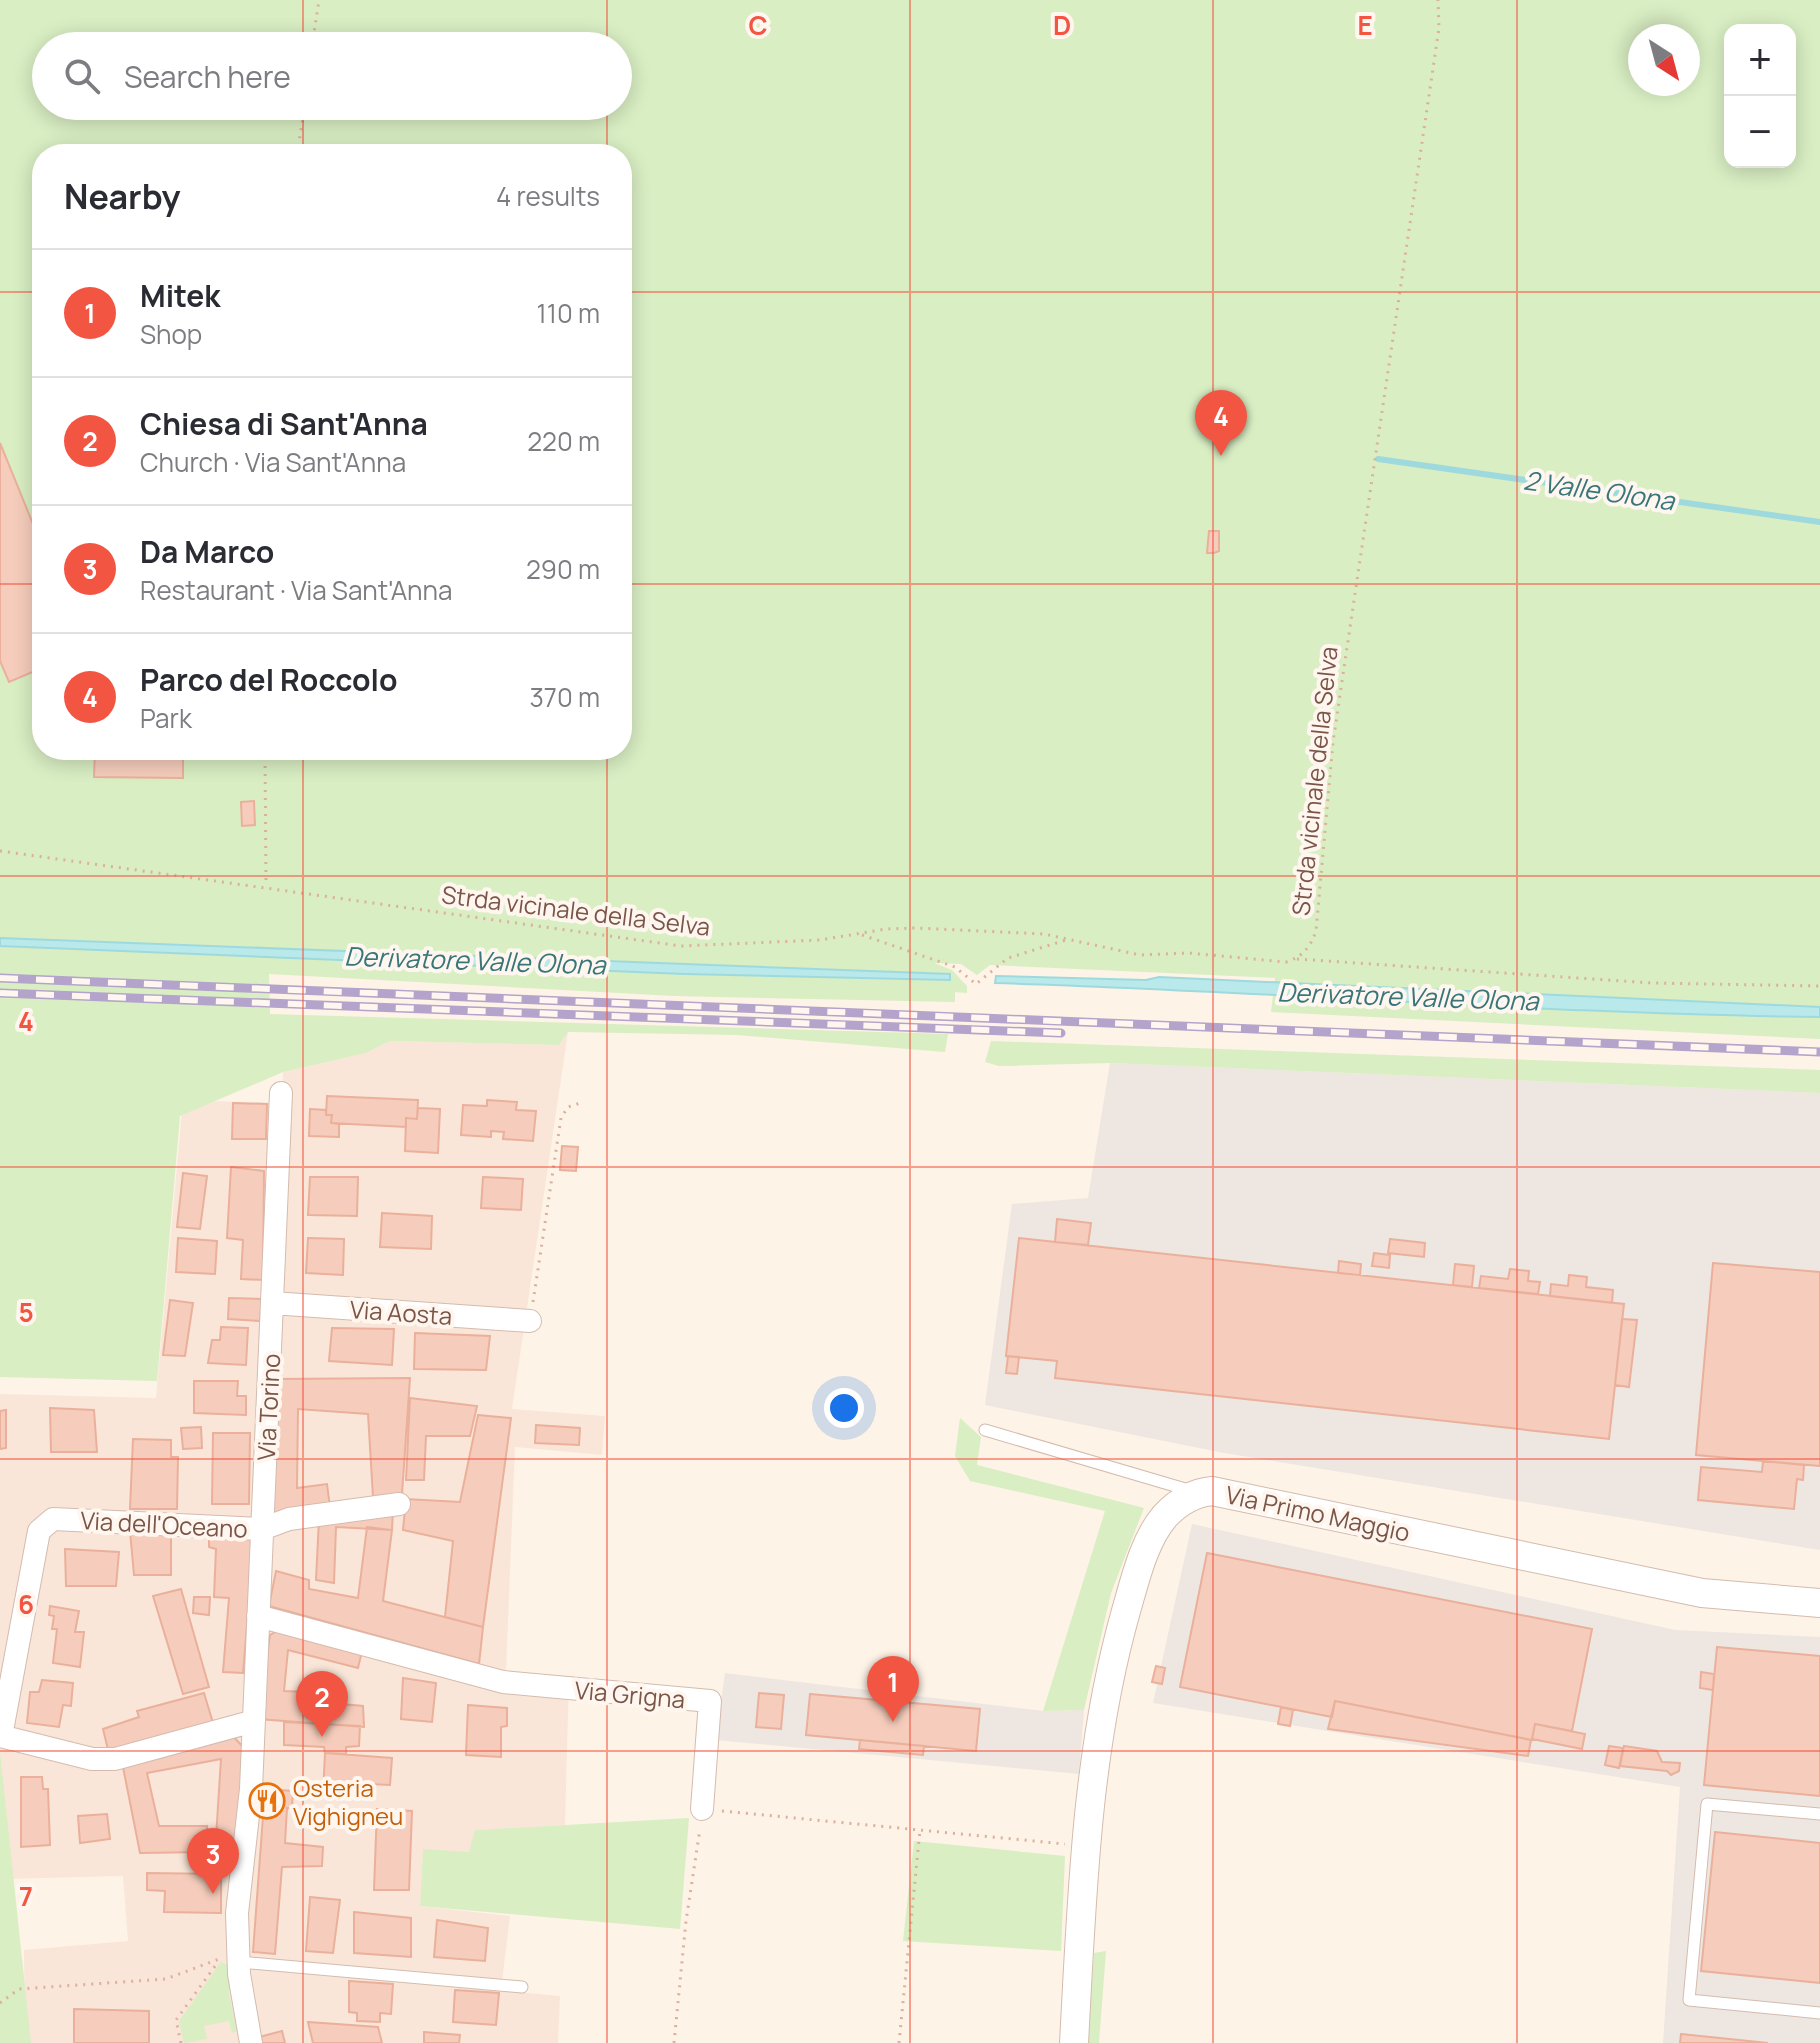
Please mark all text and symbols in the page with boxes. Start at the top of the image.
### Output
text: C [748,7,768,43]
text: D [1053,7,1071,43]
text: E [1357,7,1373,43]
north arrow [1628,24,1700,96]
map controls [1724,24,1796,168]
button: + [1724,24,1796,96]
search box [32,32,632,120]
icon: search [60,54,104,98]
text: Search here [124,56,291,97]
button: − [1724,96,1796,168]
text: Nearby [64,173,180,219]
text: 4 results [496,178,600,214]
text: Mitek [140,275,220,316]
text: 1 [84,295,96,331]
text: 110 m [537,295,600,331]
text: Shop [140,316,202,352]
pin: 4 [1195,390,1247,456]
text: Chiesa di Sant'Anna [140,403,428,444]
text: 2 [82,423,98,459]
text: 220 m [527,423,600,459]
text: Church · Via Sant'Anna [140,444,406,480]
water label: 2 Valle Olona [1521,462,1678,519]
text: Da Marco [140,531,274,572]
text: 3 [82,551,98,587]
text: 290 m [526,551,600,587]
text: Restaurant · Via Sant'Anna [140,572,452,608]
street label: Strda vicinale della Selva [1283,645,1345,917]
text: Parco del Roccolo [140,659,398,700]
text: 4 [82,679,98,715]
text: 370 m [529,679,600,715]
text: Park [140,700,192,736]
street label: Strda vicinale della Selva [440,877,712,943]
water label: Derivatore Valle Olona [344,937,608,983]
water label: Derivatore Valle Olona [1277,973,1541,1019]
text: 4 [18,1003,34,1039]
street label: Via Aosta [349,1292,453,1332]
text: 5 [18,1294,34,1330]
street label: Via Torino [249,1353,287,1461]
your location [824,1388,864,1428]
street label: Via Primo Maggio [1223,1477,1413,1549]
street label: Via dell'Oceano [80,1503,248,1545]
text: 6 [18,1586,34,1622]
pin: 1 [867,1656,919,1722]
pin: 2 [296,1671,348,1737]
street label: Via Grigna [573,1673,687,1715]
place label: Osteria Vighigneu [293,1771,403,1832]
restaurant icon: Osteria Vighigneu [248,1782,286,1820]
pin: 3 [187,1828,239,1894]
text: 7 [19,1878,33,1914]

